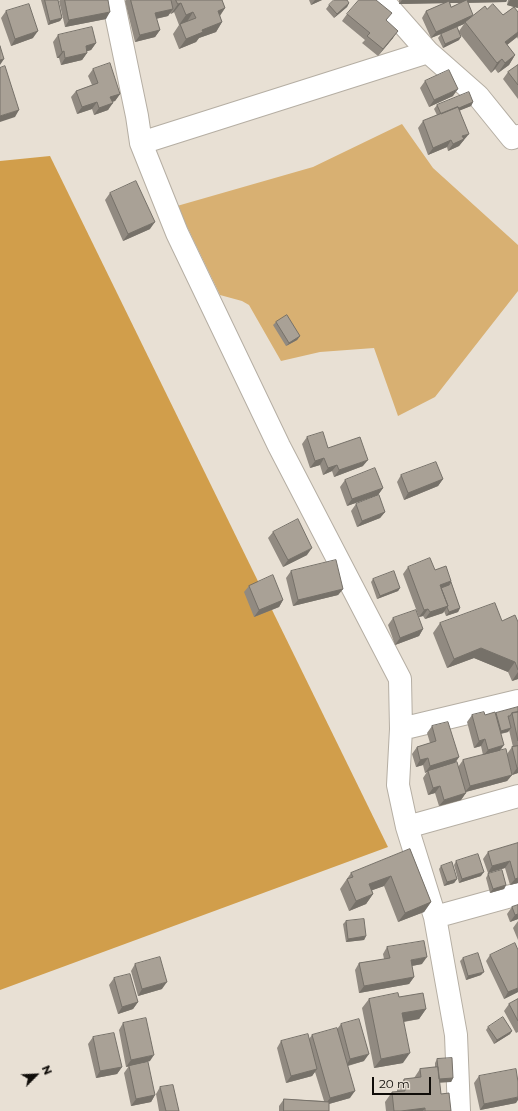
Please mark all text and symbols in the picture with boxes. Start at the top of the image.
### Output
north arrow [16,1055,56,1095]
text: N [39,1063,55,1077]
scale bar [374,1069,433,1095]
text: 20 m [379,1076,410,1091]

